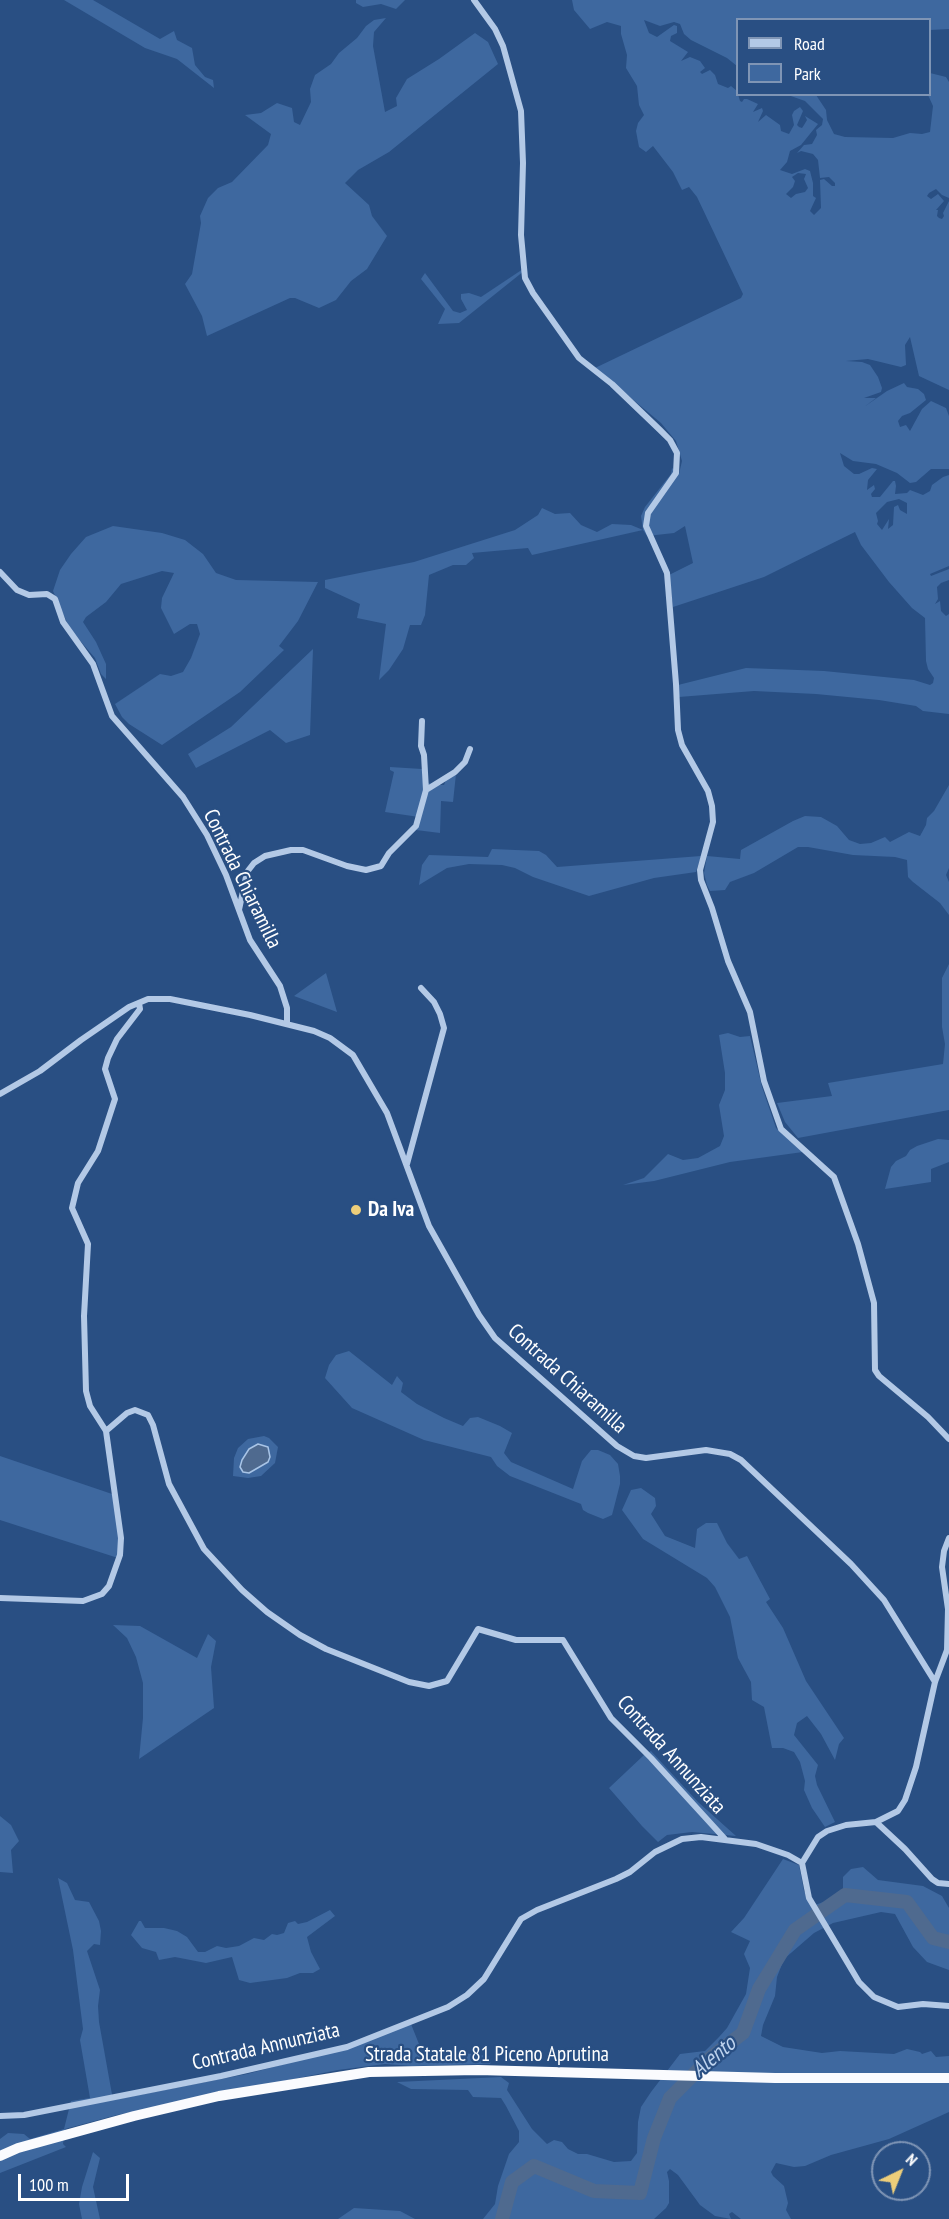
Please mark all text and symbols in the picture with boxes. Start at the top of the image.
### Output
legend [736,18,931,96]
text: Road [794,32,825,55]
text: Park [794,62,821,85]
street label: Contrada Chiaramilla [197,805,287,953]
place label: Da Iva [368,1197,414,1223]
marker: Da Iva [349,1203,363,1217]
street label: Contrada Chiaramilla [502,1319,632,1439]
street label: Contrada Annunziata [611,1691,731,1819]
street label: Contrada Annunziata [190,2018,342,2076]
water label: Alento [686,2031,742,2083]
street label: Strada Statale 81 Piceno Aprutina [365,2042,609,2068]
north arrow [871,2141,931,2201]
text: N [902,2149,922,2170]
scale bar [21,2162,132,2200]
text: 100 m [29,2173,69,2196]

